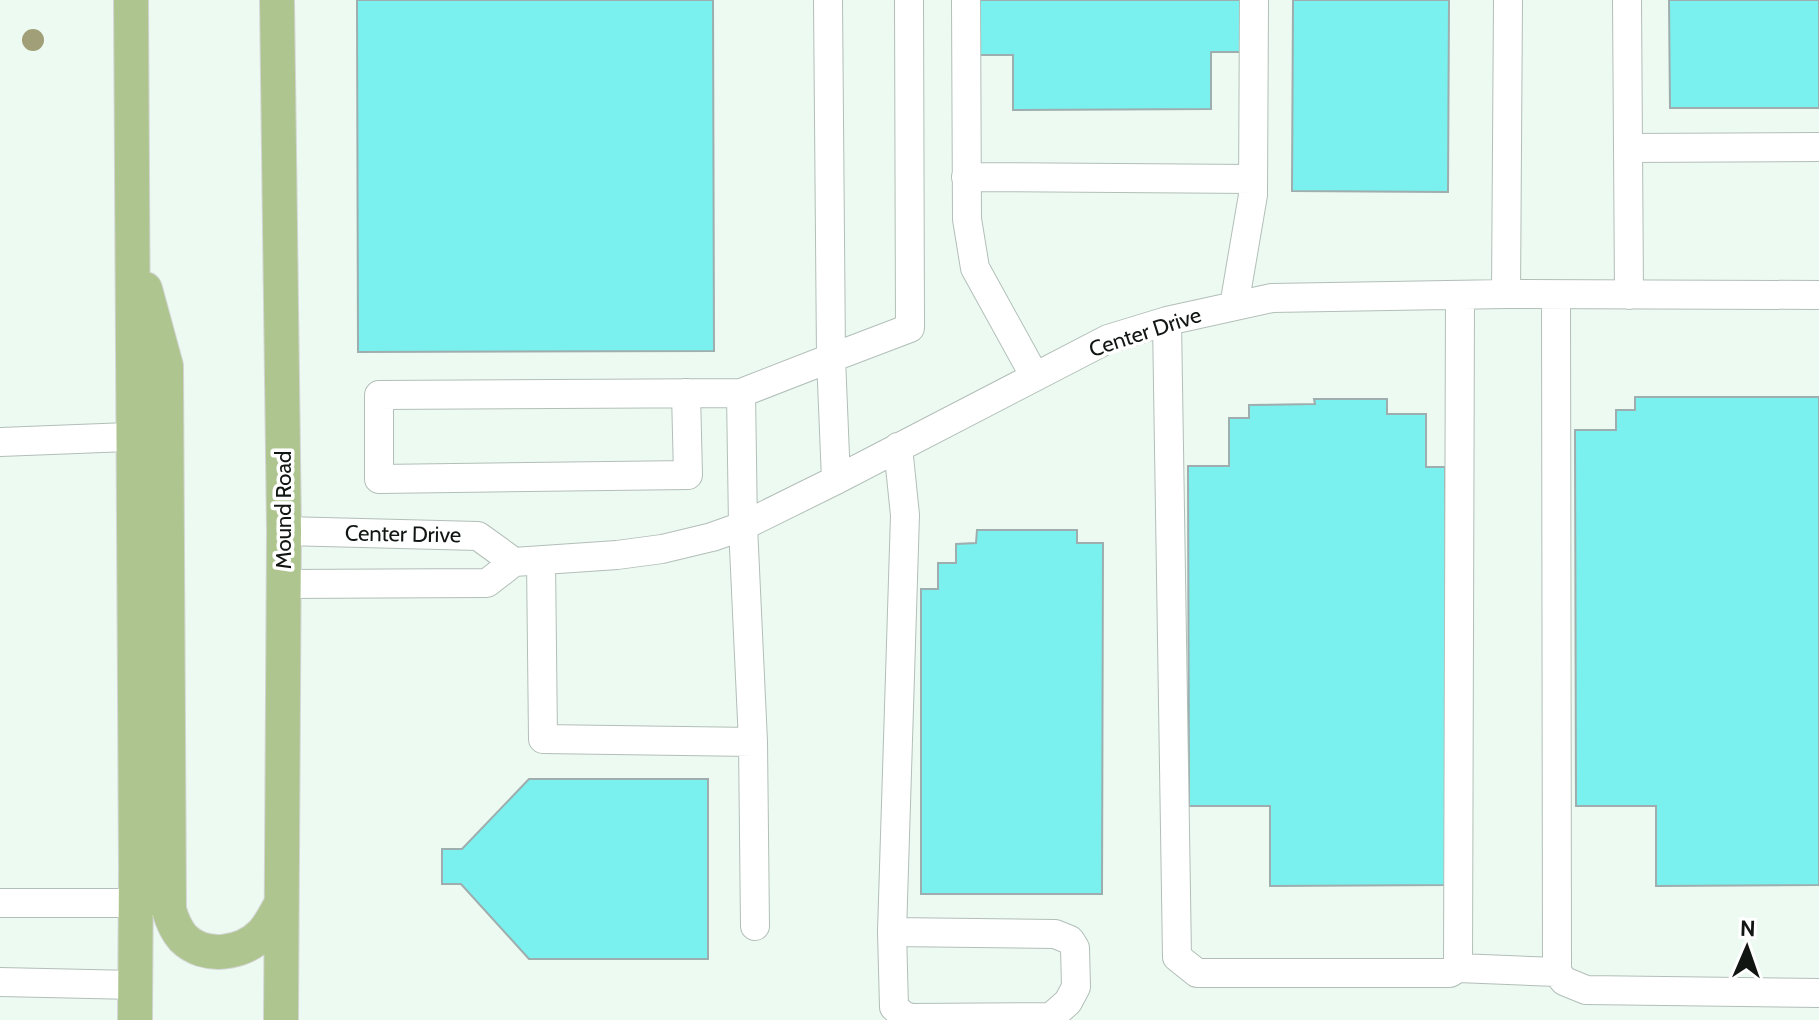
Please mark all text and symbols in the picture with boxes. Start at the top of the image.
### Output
street label: Center Drive [1085,301,1205,363]
street label: Mound Road [270,451,297,569]
street label: Center Drive [345,519,461,549]
north arrow [1707,908,1787,988]
text: N [1739,915,1756,942]

